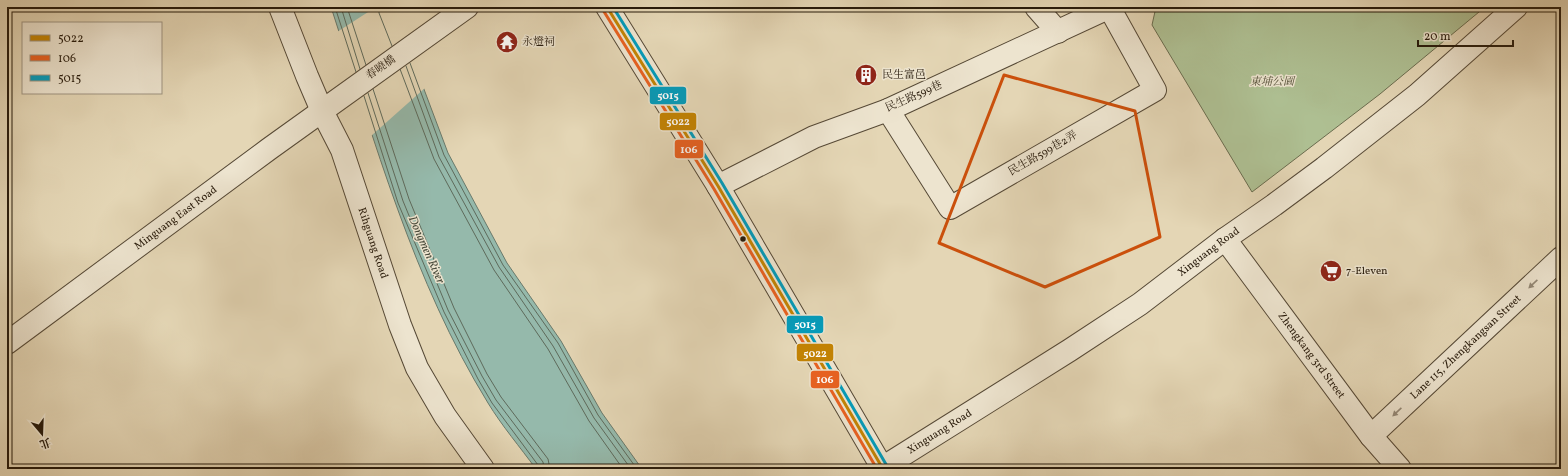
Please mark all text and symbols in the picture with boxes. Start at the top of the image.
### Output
legend [22,22,162,94]
scale bar [1418,22,1513,48]
temple icon: 永燈祠 [494,29,520,55]
text: 20 m [1424,29,1451,45]
text: 5022 [58,31,84,47]
place label: 永燈祠 [522,35,555,50]
text: 106 [58,51,76,67]
street label: 春曉橋 [363,52,399,84]
building icon: 民生富邑 [853,62,879,88]
place label: 民生富邑 [882,68,926,83]
text: 5015 [58,71,81,87]
park label: 東埔公園 [1250,75,1296,90]
street label: 民生路599巷 [883,78,945,116]
line badge: 5015 [649,86,687,105]
text: 5015 [657,89,679,104]
line badge: 5022 [659,112,697,131]
text: 5022 [666,115,690,130]
street label: 民生路599巷2弄 [1006,128,1080,180]
line badge: 106 [674,139,704,159]
text: 106 [680,143,698,158]
street label: Minguang East Road [131,182,220,254]
street label: Rihguang Road [354,206,392,281]
water label: Dongmen River [404,214,448,287]
street label: Xinguang Road [1175,224,1243,280]
unlabelled marker [738,234,748,244]
supermarket icon: 7-Eleven [1318,258,1344,284]
place label: 7-Eleven [1346,264,1388,279]
one-way arrow [1527,280,1538,289]
street label: Lane 115, Zhengkangsan Street [1407,291,1525,403]
street label: Zhengkang 3rd Street [1274,309,1349,402]
line badge: 5015 [786,315,824,334]
text: 5015 [794,318,816,333]
line badge: 5022 [796,343,834,362]
text: 5022 [803,347,827,362]
line badge: 106 [810,370,840,389]
text: 106 [816,373,834,388]
street label: Xinguang Road [904,406,975,458]
one-way arrow [1392,407,1402,417]
north arrow [22,414,62,454]
text: 北 [37,433,52,451]

